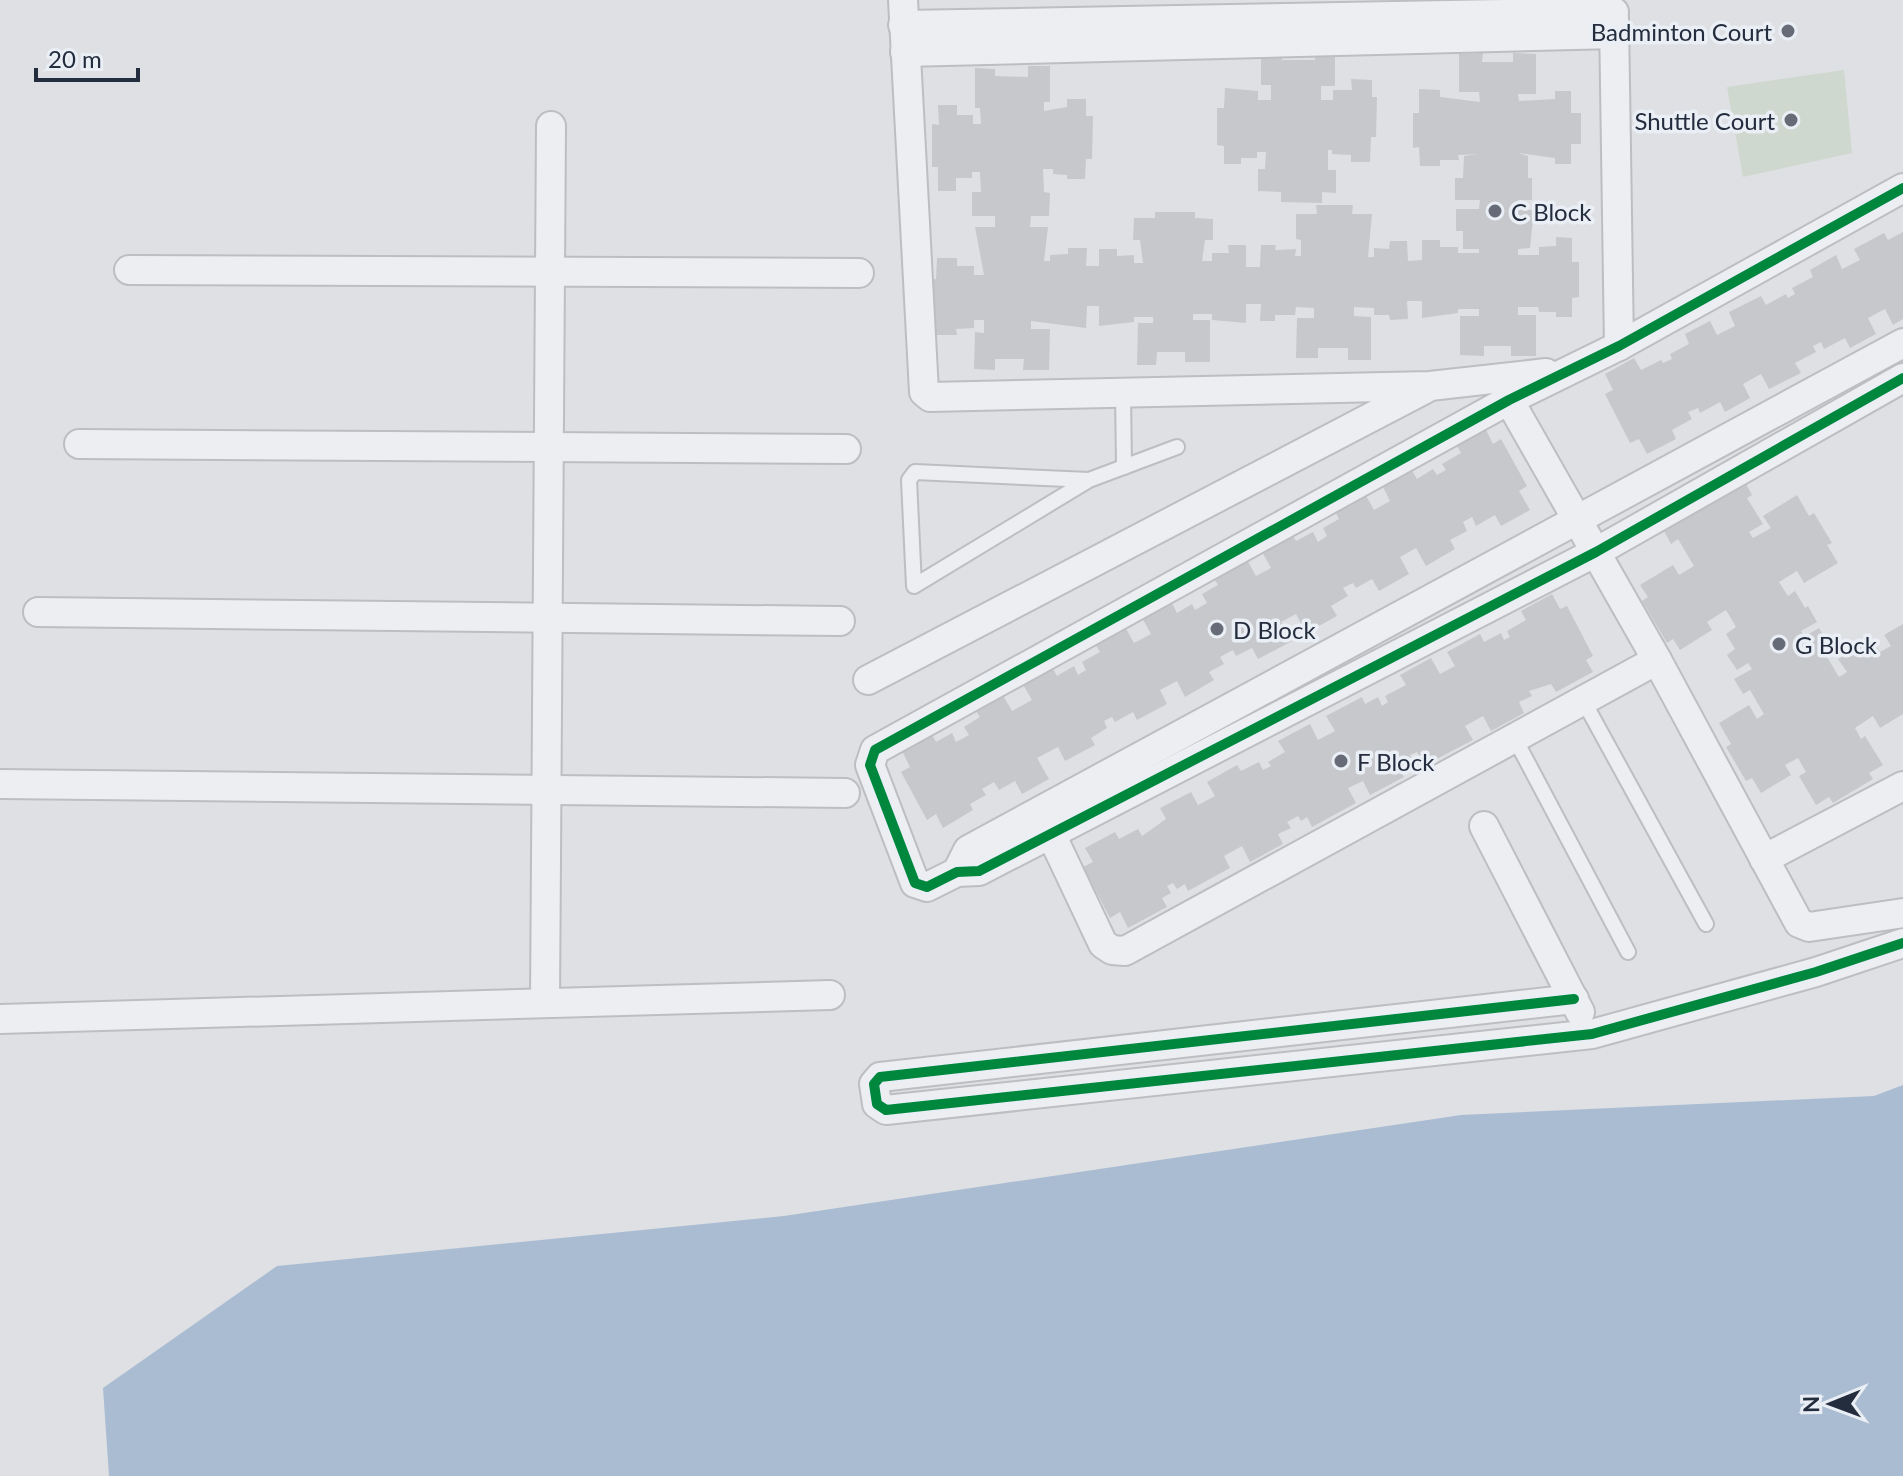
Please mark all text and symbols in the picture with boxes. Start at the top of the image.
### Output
place label: Badminton Court [1591,17,1772,46]
marker: Badminton Court [1779,22,1797,40]
scale bar [36,32,138,82]
text: 20 m [48,44,102,73]
place label: Shuttle Court [1634,106,1775,135]
marker: Shuttle Court [1782,111,1800,129]
place label: C Block [1511,197,1592,226]
marker: C Block [1486,202,1504,220]
place label: D Block [1233,615,1316,644]
marker: D Block [1208,620,1226,638]
place label: G Block [1795,630,1878,659]
marker: G Block [1770,635,1788,653]
place label: F Block [1357,747,1435,776]
marker: F Block [1332,752,1350,770]
north arrow [1791,1364,1871,1444]
text: N [1797,1396,1824,1413]

